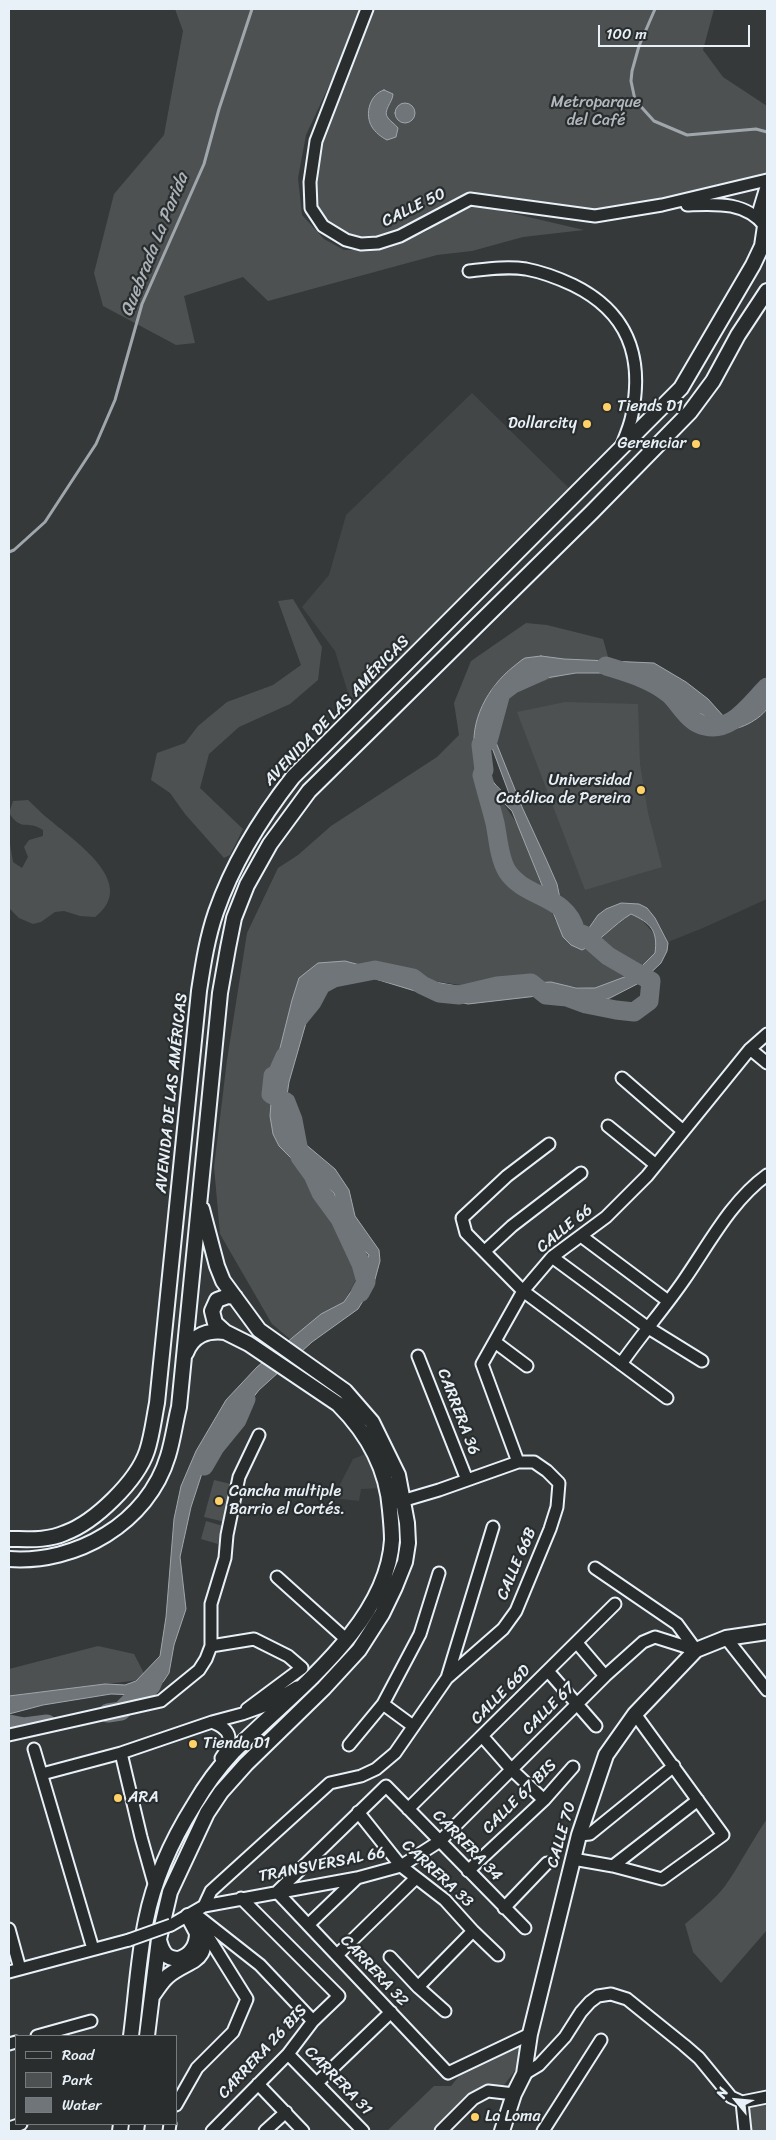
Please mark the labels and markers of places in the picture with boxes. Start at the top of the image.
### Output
place label: Tiends D1 [617,397,683,417]
marker: Tiends D1 [601,401,613,413]
place label: Dollarcity [508,414,577,434]
marker: Dollarcity [581,418,593,430]
place label: Gerenciar [617,434,686,454]
marker: Gerenciar [690,438,702,450]
place label: Universidad Católica de Pereira [496,771,631,809]
marker: Universidad Católica de Pereira [635,784,647,796]
place label: Cancha multiple Barrio el Cortés. [229,1482,345,1520]
marker: Cancha multiple Barrio el Cortés. [213,1495,225,1507]
place label: Tienda D1 [203,1734,270,1754]
marker: Tienda D1 [187,1738,199,1750]
place label: ARA [128,1788,159,1808]
marker: ARA [112,1792,124,1804]
place label: La Loma [485,2107,540,2127]
marker: La Loma [469,2111,481,2123]

